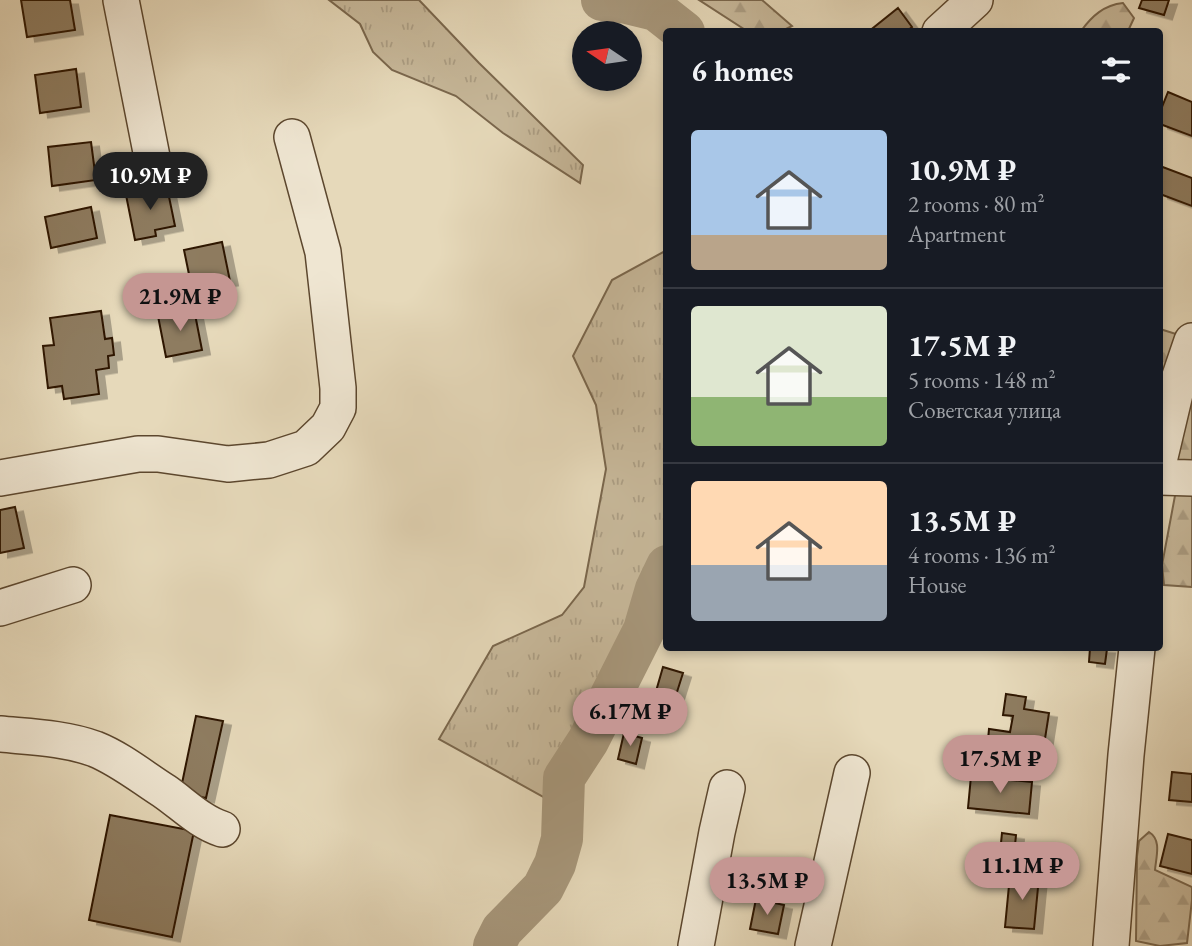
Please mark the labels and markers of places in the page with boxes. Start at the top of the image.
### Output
pin: 10.9M ₽ [85,152,215,212]
pin: 21.9M ₽ [115,274,245,333]
pin: 6.17M ₽ [565,688,695,748]
pin: 17.5M ₽ [935,736,1065,795]
pin: 11.1M ₽ [957,842,1087,902]
pin: 13.5M ₽ [702,858,832,917]

